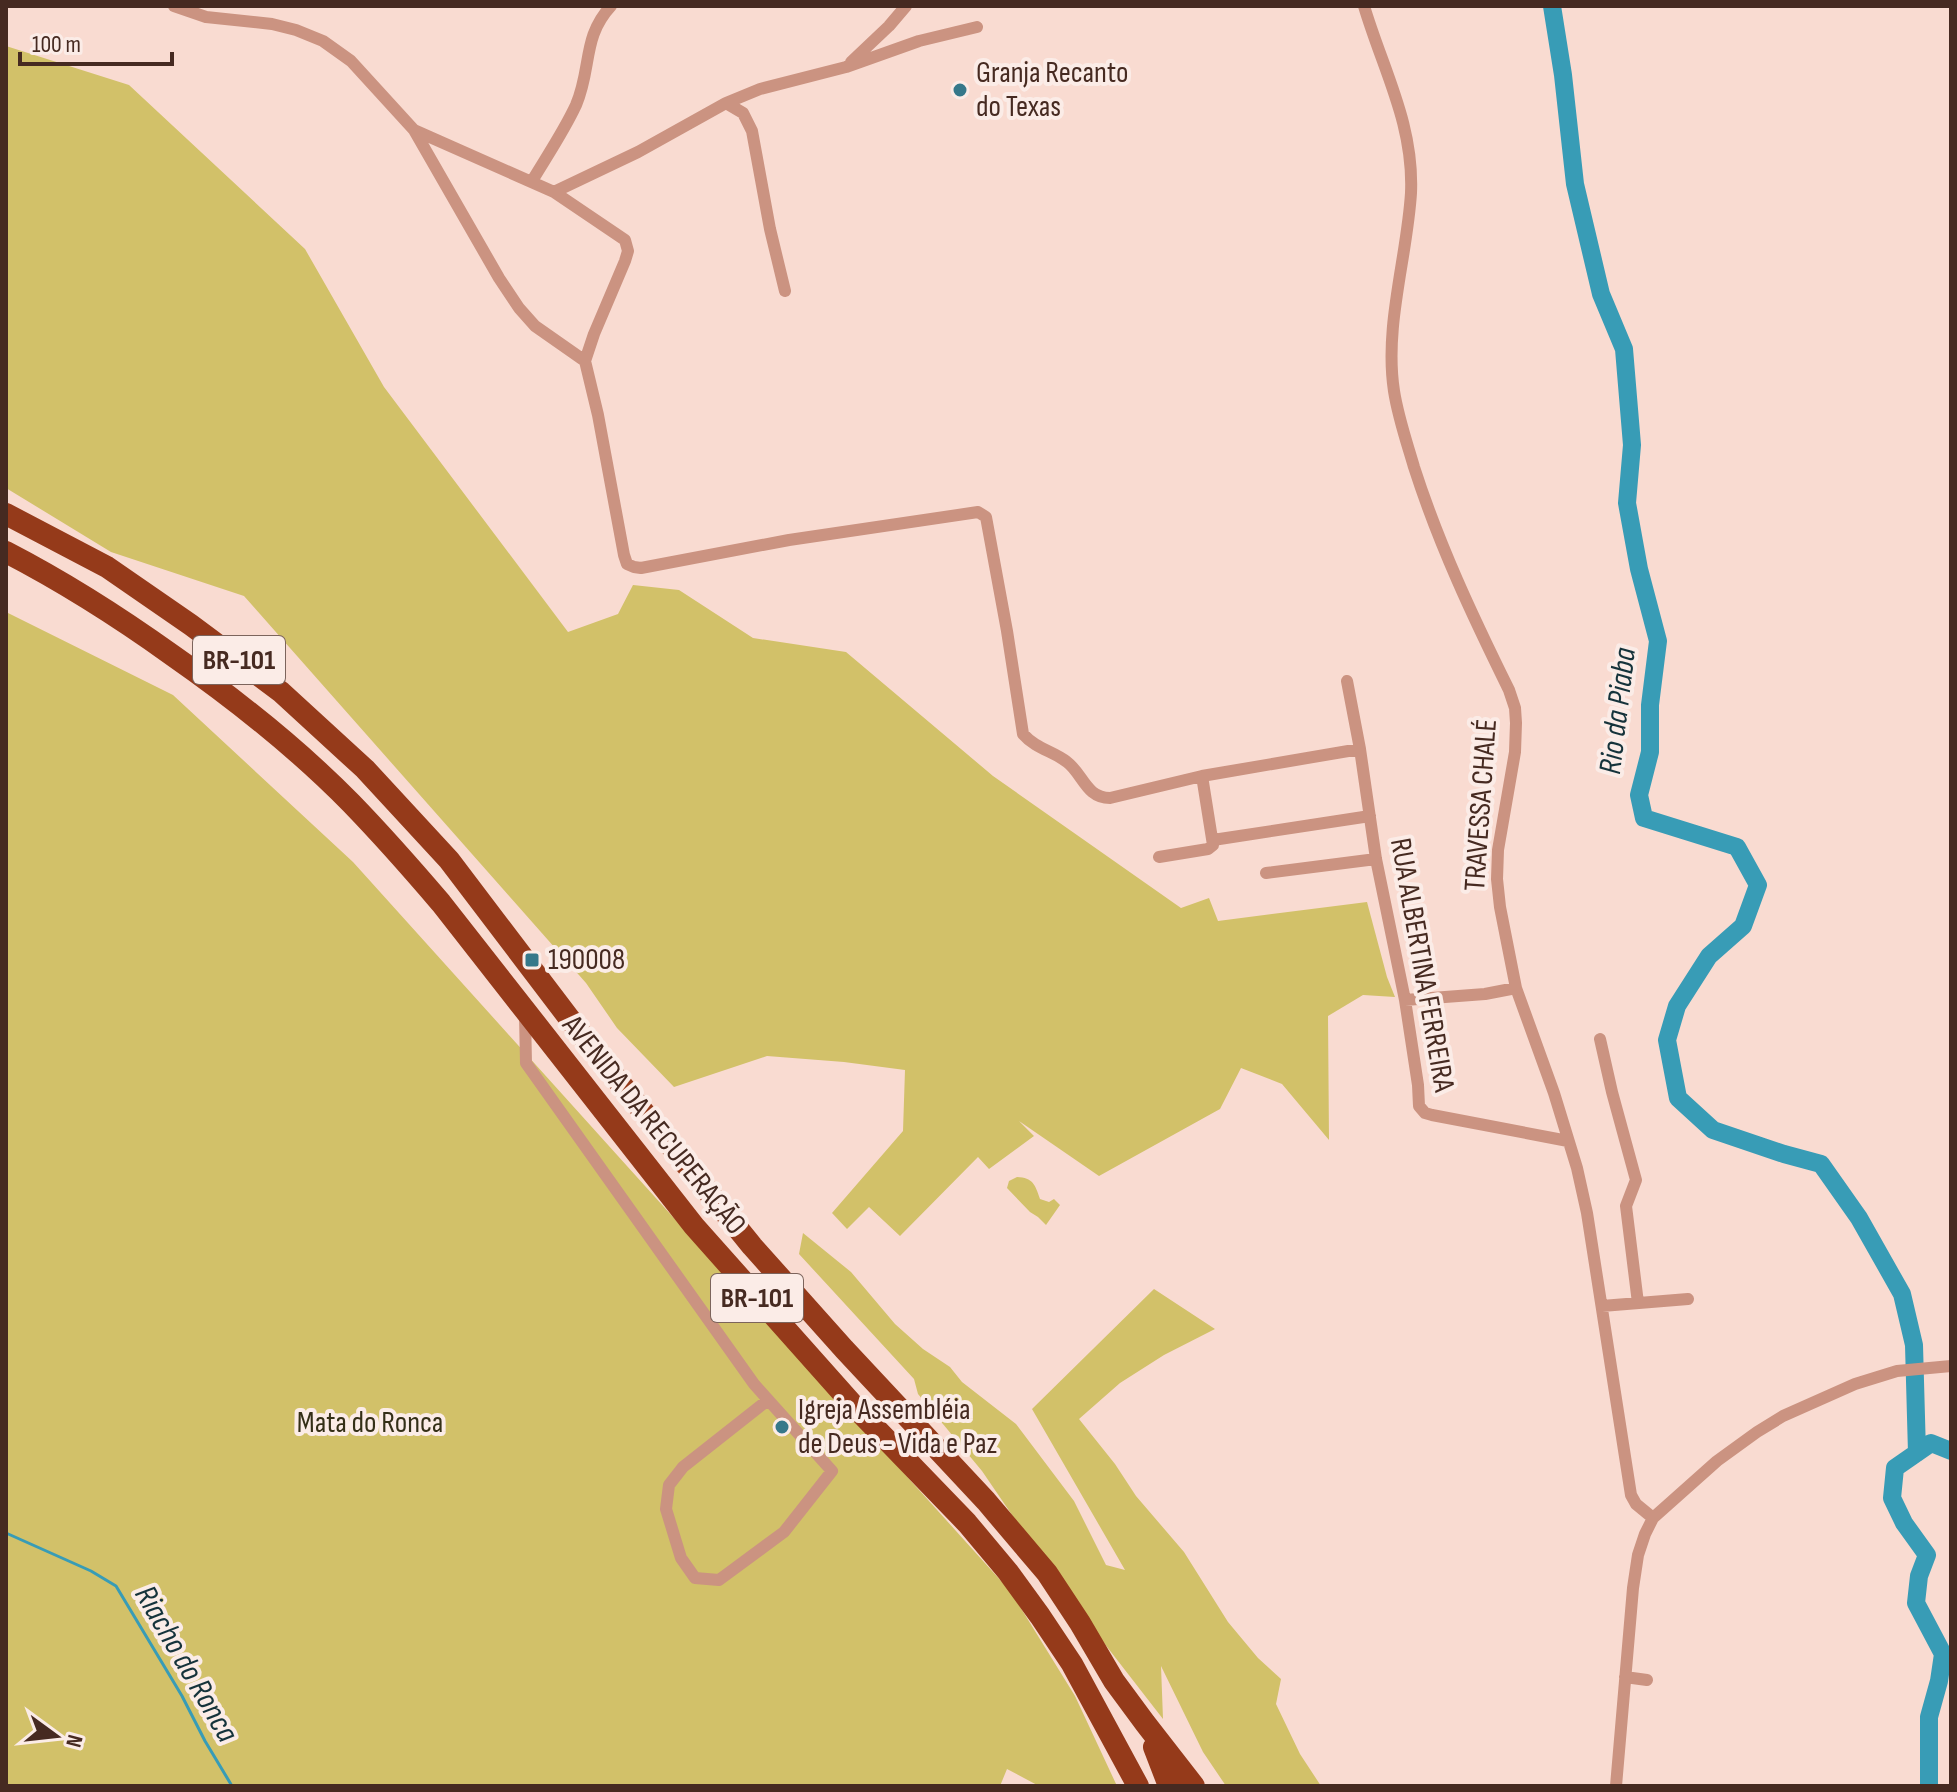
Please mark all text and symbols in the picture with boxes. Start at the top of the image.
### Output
scale bar [20,16,172,66]
text: 100 m [32,30,81,59]
place label: Granja Recanto do Texas [976,55,1128,125]
marker: Granja Recanto do Texas [951,81,969,99]
road number: BR-101 [193,636,285,684]
water label: Rio da Piaba [1591,645,1645,777]
street label: TRAVESSA CHALÉ [1457,718,1505,892]
street label: RUA ALBERTINA FERREIRA [1382,835,1462,1095]
place label: 190008 [548,942,625,978]
marker: 190008 [523,951,541,969]
street label: AVENIDA DA RECUPERAÇÃO [554,1007,753,1242]
road number: BR-101 [711,1274,803,1322]
place label: Igreja Assembléia de Deus - Vida e Paz [798,1392,998,1462]
park label: Mata do Ronca [297,1405,443,1441]
marker: Igreja Assembléia de Deus - Vida e Paz [773,1418,791,1436]
water label: Riacho do Ronca [126,1579,246,1749]
north arrow [16,1696,96,1776]
text: N [59,1732,88,1750]

